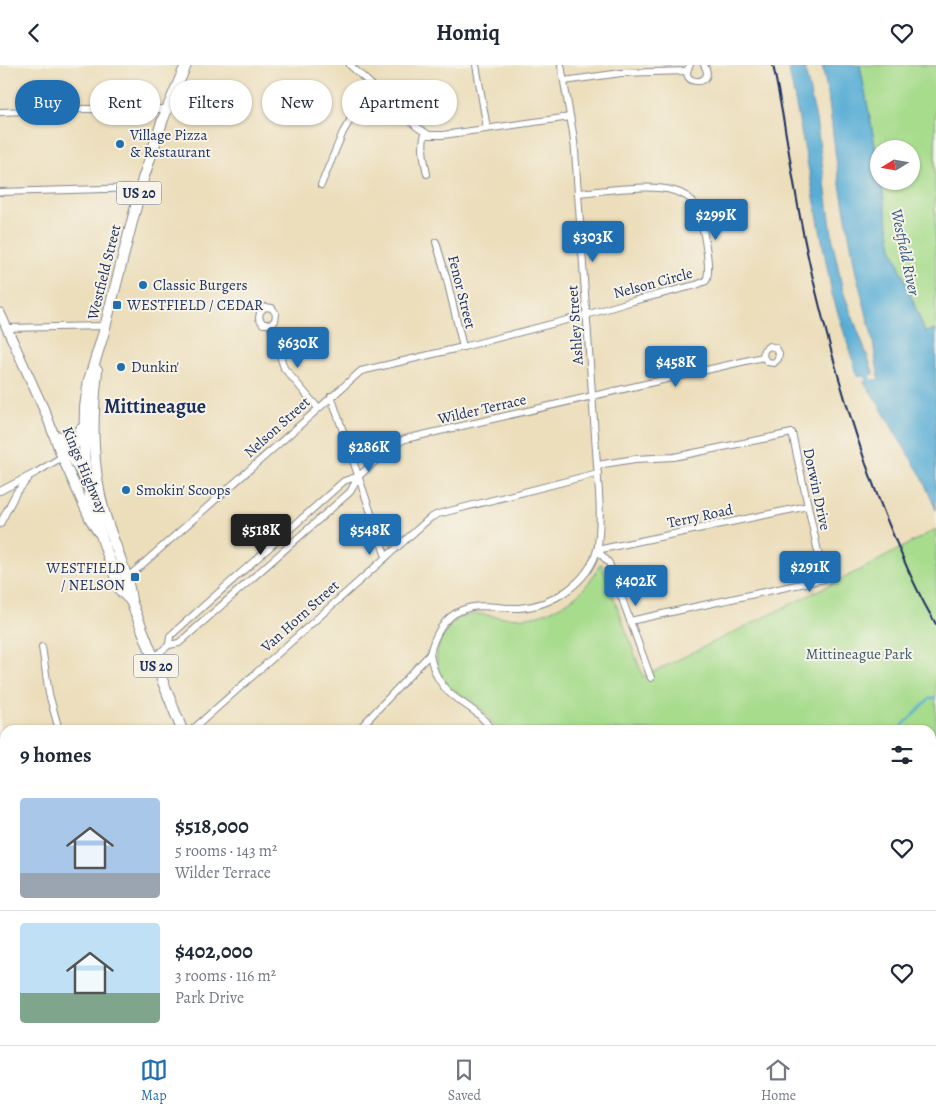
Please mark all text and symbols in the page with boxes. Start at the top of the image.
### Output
text: Homiq [436,18,500,48]
icon: back [20,19,48,47]
icon: heart [888,19,916,47]
chip: Buy [15,80,80,125]
chip: Rent [90,80,160,125]
chip: Filters [170,80,252,125]
chip: New [262,80,332,125]
chip: Apartment [342,80,457,125]
place label: Village Pizza & Restaurant [129,125,211,162]
marker: Village Pizza & Restaurant [114,138,126,150]
north arrow [870,140,920,190]
map controls [870,140,920,190]
road number: US 20 [116,181,162,205]
pin: $299K [681,199,751,241]
text: $299K [696,204,736,226]
water label: Westfield River [885,207,925,298]
pin: $303K [558,221,628,263]
street label: Westfield Street [82,222,126,323]
text: $303K [573,226,613,248]
street label: Fenor Street [443,253,481,331]
street label: Nelson Circle [611,263,695,303]
place label: Classic Burgers [153,275,248,295]
marker: Classic Burgers [137,279,149,291]
street label: Ashley Street [562,284,588,366]
place label: WESTFIELD / CEDAR [126,295,264,315]
marker: WESTFIELD / CEDAR [111,299,123,311]
pin: $630K [263,327,333,369]
text: $630K [278,332,318,354]
pin: $458K [641,345,711,388]
text: $458K [656,351,696,373]
place label: Dunkin' [131,357,179,377]
marker: Dunkin' [115,361,127,373]
street label: Wilder Terrace [435,389,528,429]
street label: Nelson Street [240,392,314,462]
district label: Mittineague [104,393,206,420]
street label: Kings Highway [58,423,112,517]
pin: $286K [334,431,404,473]
text: $286K [349,436,389,458]
street label: Dorwin Drive [799,446,836,532]
place label: Smokin' Scoops [136,480,230,500]
marker: Smokin' Scoops [120,484,132,496]
street label: Terry Road [665,499,736,533]
pin: $518K [226,513,296,556]
pin: $548K [335,513,405,556]
text: $518K [242,519,280,541]
text: $548K [350,519,390,541]
pin: $291K [775,551,845,593]
text: $291K [791,556,829,578]
place label: WESTFIELD / NELSON [45,558,125,595]
pin: $402K [601,565,671,607]
text: $402K [615,570,657,592]
marker: WESTFIELD / NELSON [129,571,141,583]
street label: Van Horn Street [256,576,343,657]
park label: Mittineague Park [806,644,913,664]
road number: US 20 [134,655,178,677]
text: 9 homes [20,741,91,769]
icon: filters [888,741,916,769]
text: $518,000 [175,812,249,840]
icon: home [60,818,120,878]
icon: heart [888,834,916,862]
text: 5 rooms · 143 m² [175,840,277,862]
text: Wilder Terrace [175,862,271,884]
text: $402,000 [175,937,253,965]
icon: home [60,943,120,1003]
icon: heart [888,959,916,987]
text: 3 rooms · 116 m² [175,965,276,987]
text: Park Drive [175,987,244,1009]
tab: Map [140,1056,168,1105]
tab: Saved [448,1056,481,1105]
tab: Home [761,1056,796,1105]

